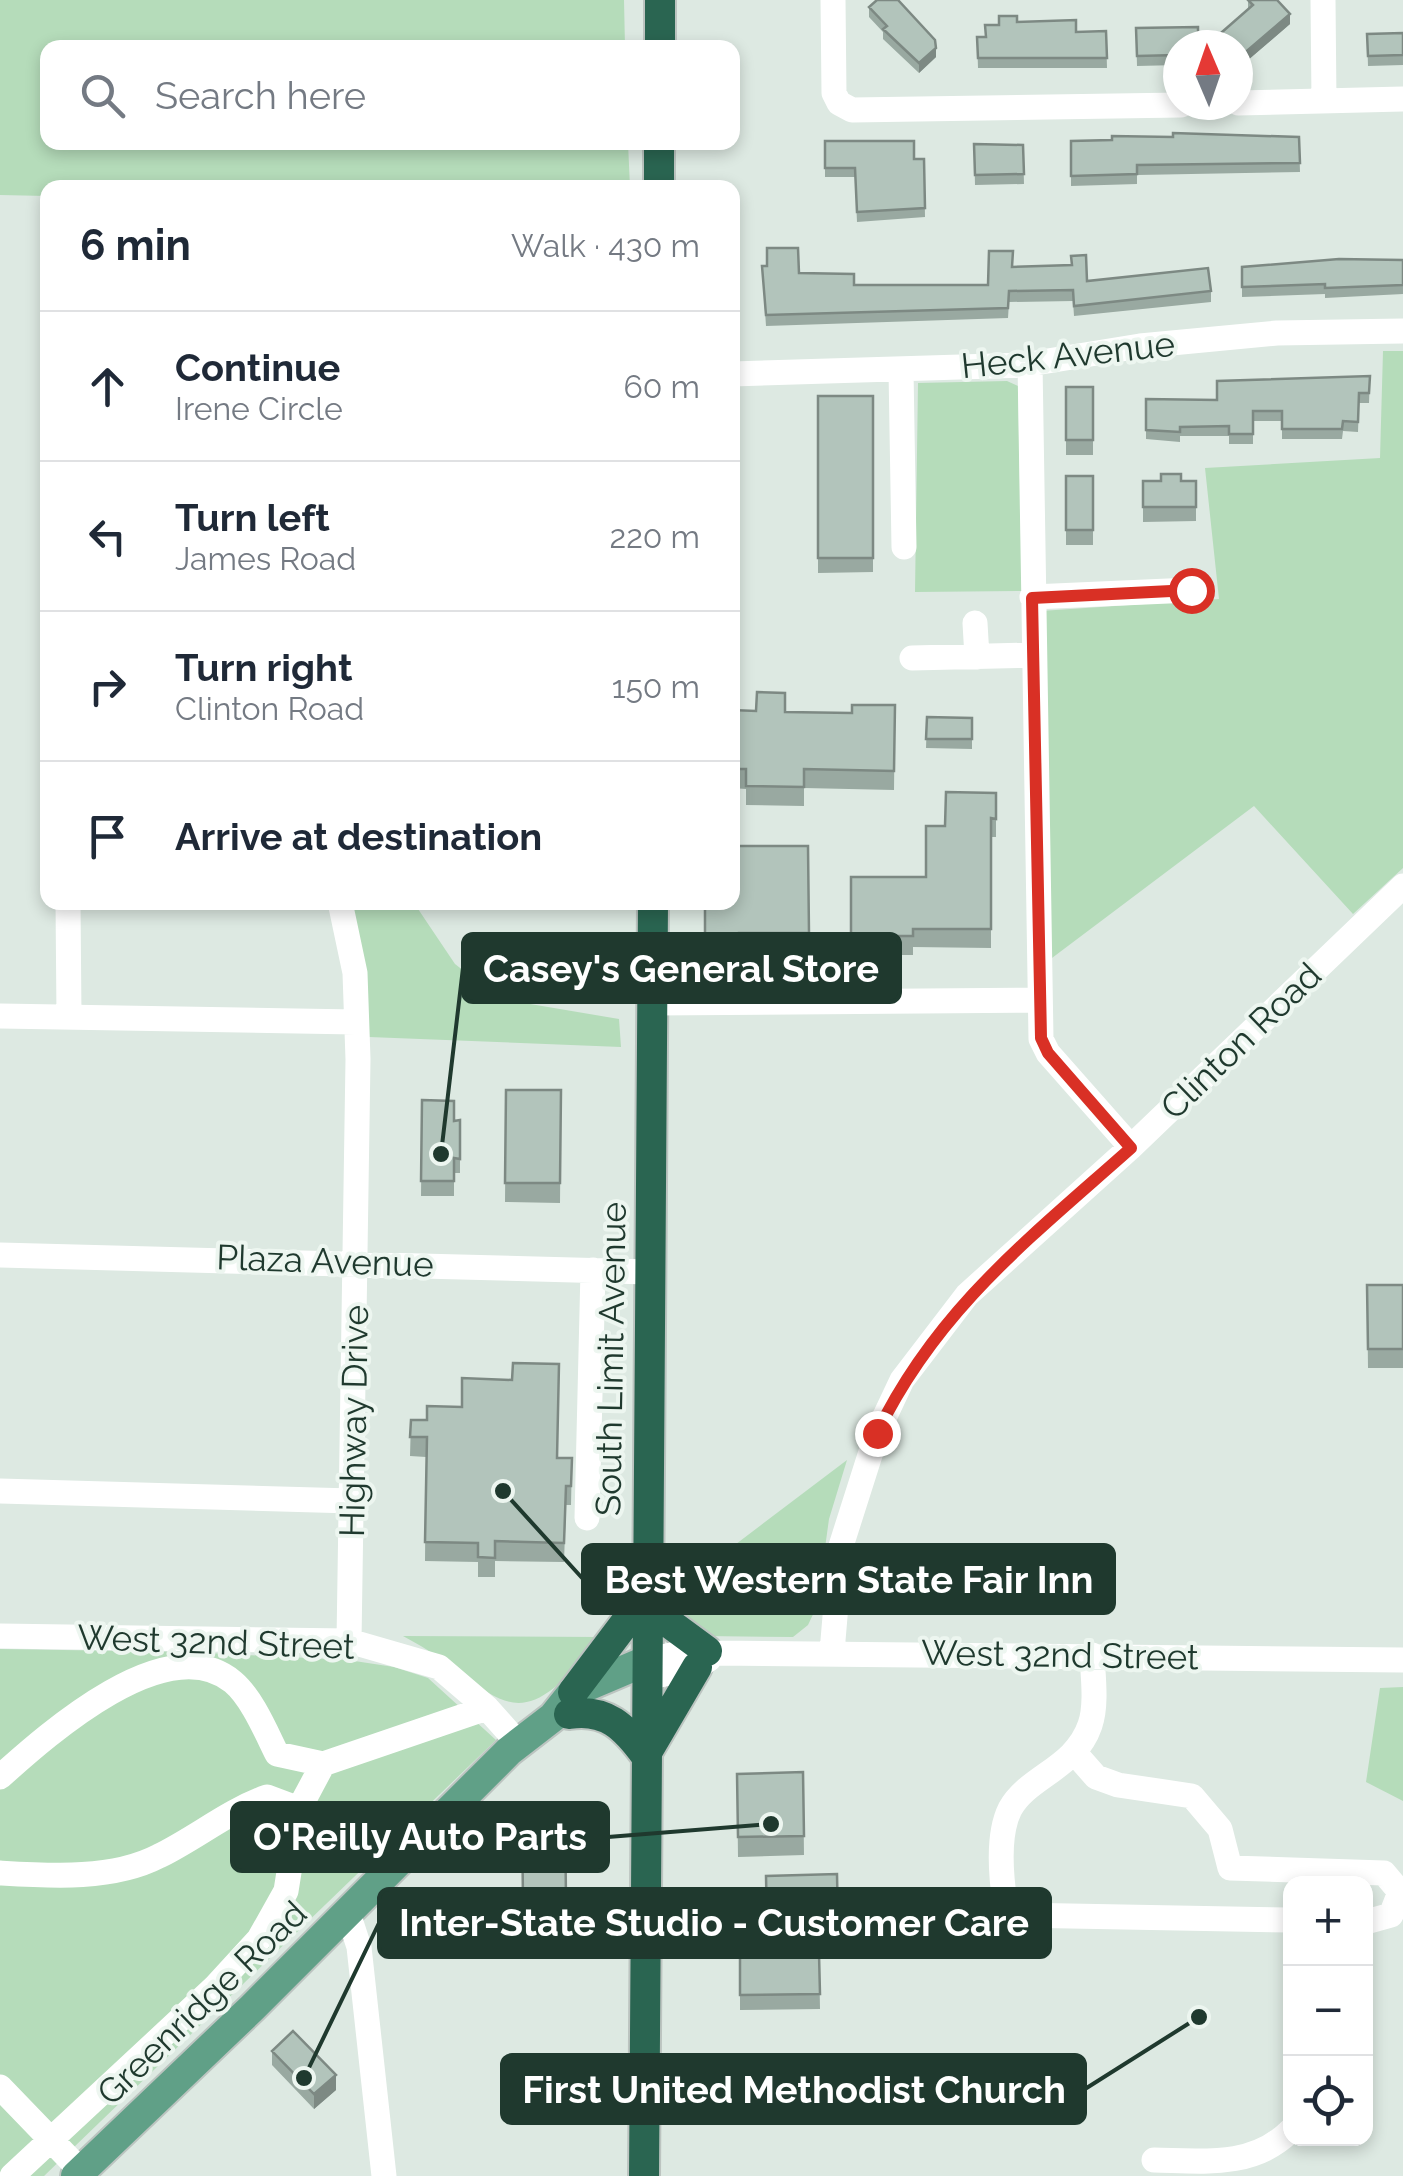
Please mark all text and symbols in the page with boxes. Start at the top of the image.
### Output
north arrow [1163,30,1253,120]
search box [40,40,740,150]
icon: search [75,68,130,123]
text: Search here [155,73,366,118]
text: 6 min [80,221,191,270]
text: Walk · 430 m [511,227,700,264]
street label: Heck Avenue [959,323,1177,386]
text: Continue [175,345,340,390]
icon: ahead [80,359,135,414]
text: 60 m [624,368,700,405]
text: Irene Circle [175,390,343,427]
text: Turn left [175,495,330,540]
icon: left [80,509,135,564]
text: 220 m [610,518,700,555]
text: James Road [175,540,356,577]
route start [1169,568,1215,614]
text: Turn right [175,645,352,690]
icon: right [80,659,135,714]
text: 150 m [612,668,700,705]
text: Clinton Road [175,690,364,727]
icon: arrive [80,809,135,864]
text: Arrive at destination [175,814,542,859]
callout: Casey's General Store [463,934,900,1002]
text: Casey's General Store [483,946,879,991]
street label: Clinton Road [1152,954,1329,1127]
street label: South Limit Avenue [587,1202,634,1516]
street label: Plaza Avenue [216,1236,434,1285]
street label: Highway Drive [331,1305,376,1537]
route end [855,1411,901,1457]
callout: Best Western State Fair Inn [583,1545,1114,1613]
text: Best Western State Fair Inn [604,1557,1094,1602]
street label: West 32nd Street [77,1616,356,1667]
street label: West 32nd Street [921,1632,1199,1677]
callout: O'Reilly Auto Parts [232,1803,608,1871]
text: O'Reilly Auto Parts [253,1814,587,1859]
map controls [1283,1876,1373,2146]
button: + [1283,1876,1373,1966]
callout: Inter-State Studio - Customer Care [379,1889,1050,1957]
street label: Greenridge Road [88,1892,315,2113]
text: Inter-State Studio - Customer Care [399,1900,1029,1945]
button: − [1283,1966,1373,2056]
callout: First United Methodist Church [502,2055,1085,2123]
button: locate [1283,2056,1373,2146]
text: First United Methodist Church [522,2067,1066,2112]

